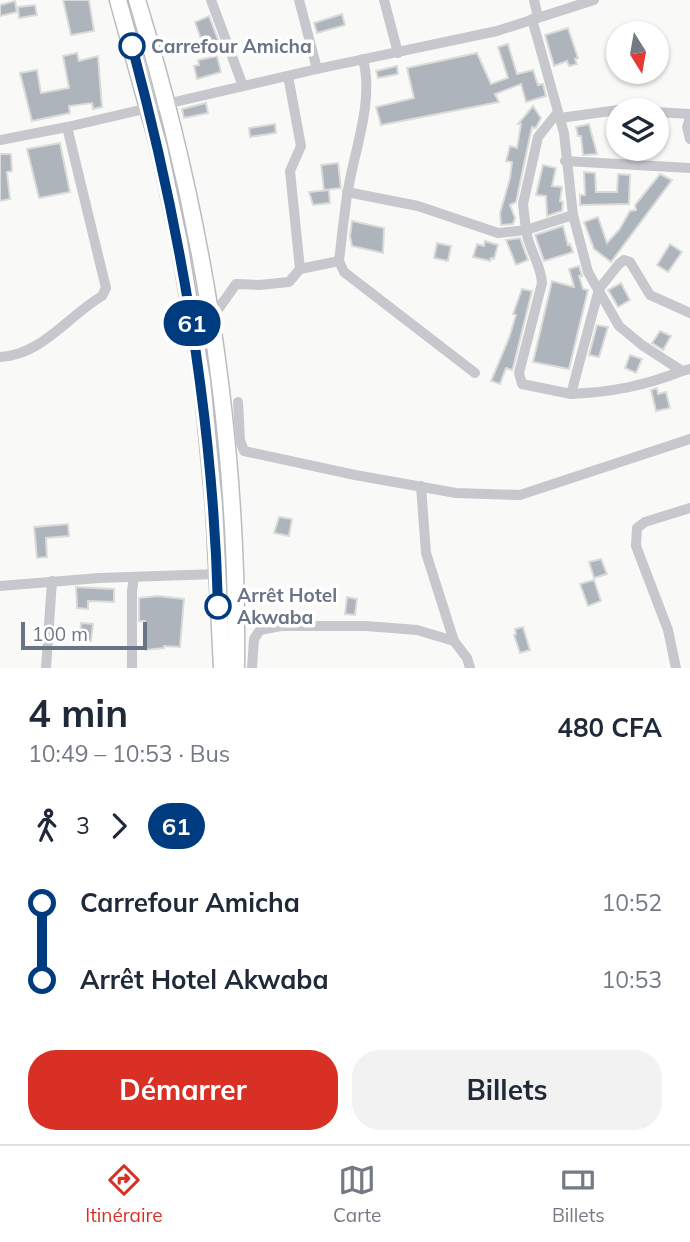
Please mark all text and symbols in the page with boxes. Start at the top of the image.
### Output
north arrow [606,21,668,84]
map controls [606,21,669,161]
marker: Carrefour Amicha [119,33,145,59]
place label: Carrefour Amicha [151,34,312,58]
button: layers [606,98,669,161]
line badge: 61 [160,300,224,346]
text: 61 [178,308,206,338]
place label: Arrêt Hotel Akwaba [237,583,337,629]
marker: Arrêt Hotel Akwaba [205,593,231,619]
scale bar [21,619,147,651]
text: 100 m [32,622,88,646]
text: 4 min [28,689,128,737]
text: 480 CFA [557,711,662,744]
text: 10:49 – 10:53 · Bus [28,739,230,768]
icon: walk [28,807,66,845]
icon: forward [100,807,138,845]
text: 3 [76,811,90,840]
text: 61 [162,811,191,841]
text: Carrefour Amicha [80,886,300,919]
text: 10:52 [602,888,662,917]
text: Arrêt Hotel Akwaba [80,963,329,996]
text: 10:53 [602,965,662,994]
button: Démarrer [28,1050,338,1130]
button: Billets [352,1050,662,1130]
tab: Itinéraire [85,1161,163,1227]
tab: Carte [333,1161,381,1227]
tab: Billets [552,1161,605,1227]

